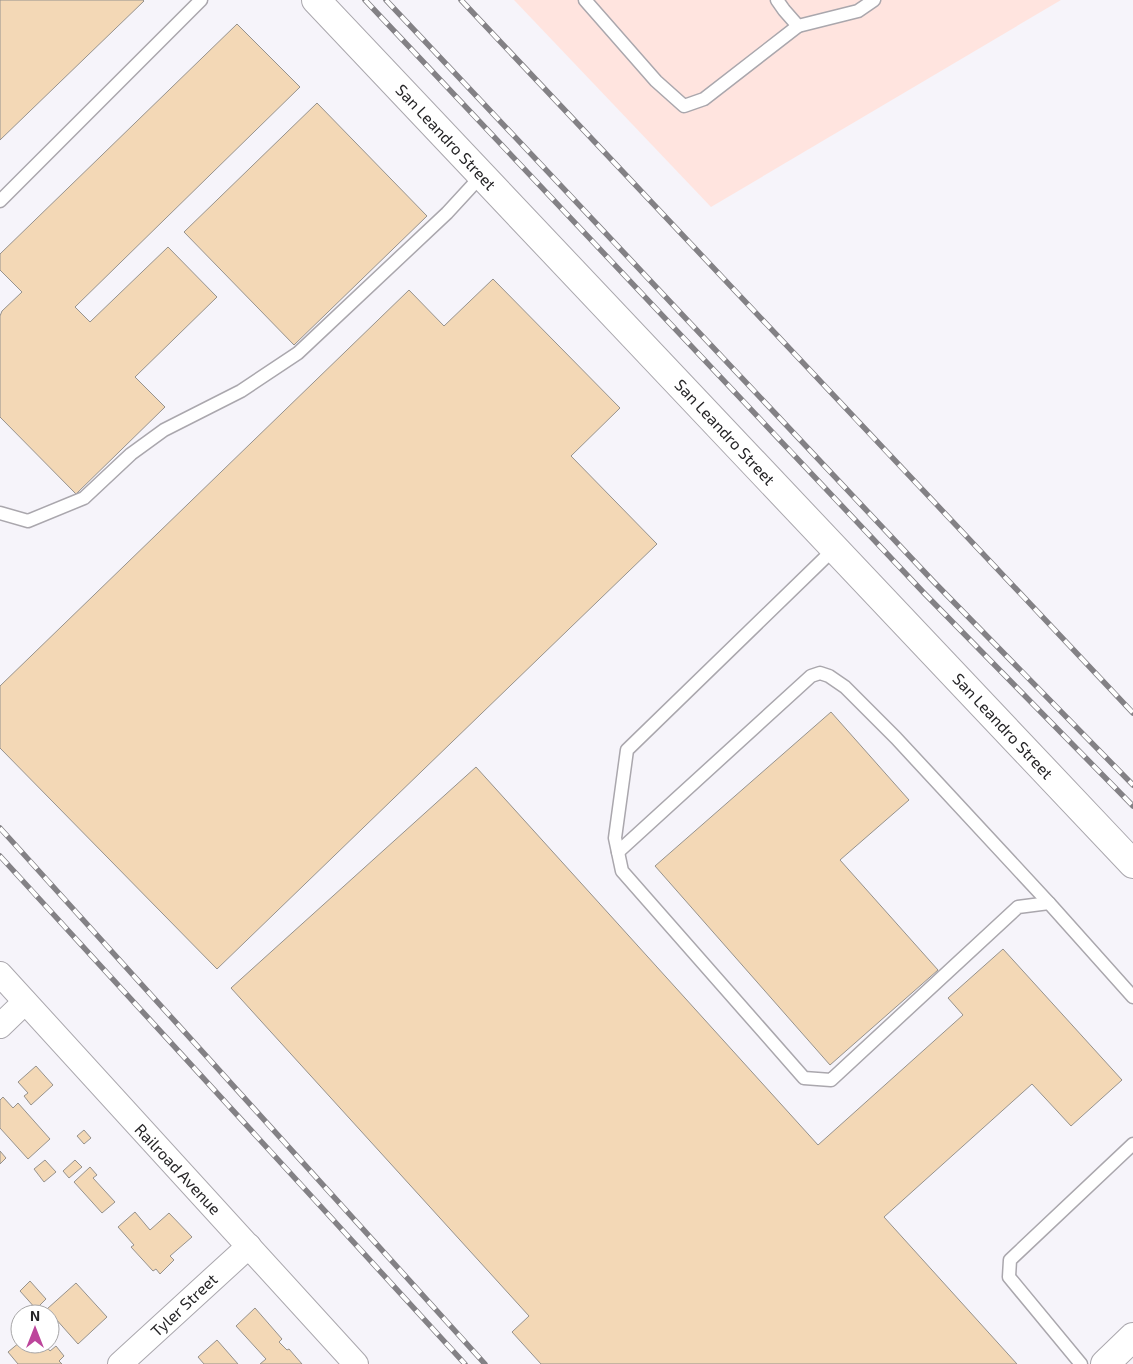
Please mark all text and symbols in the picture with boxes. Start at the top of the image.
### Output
street label: San Leandro Street [392,80,500,194]
street label: San Leandro Street [671,375,779,489]
street label: San Leandro Street [949,669,1057,783]
street label: Railroad Avenue [131,1119,225,1218]
street label: Tyler Street [146,1269,221,1340]
north arrow [10,1304,60,1354]
text: N [30,1307,40,1324]

